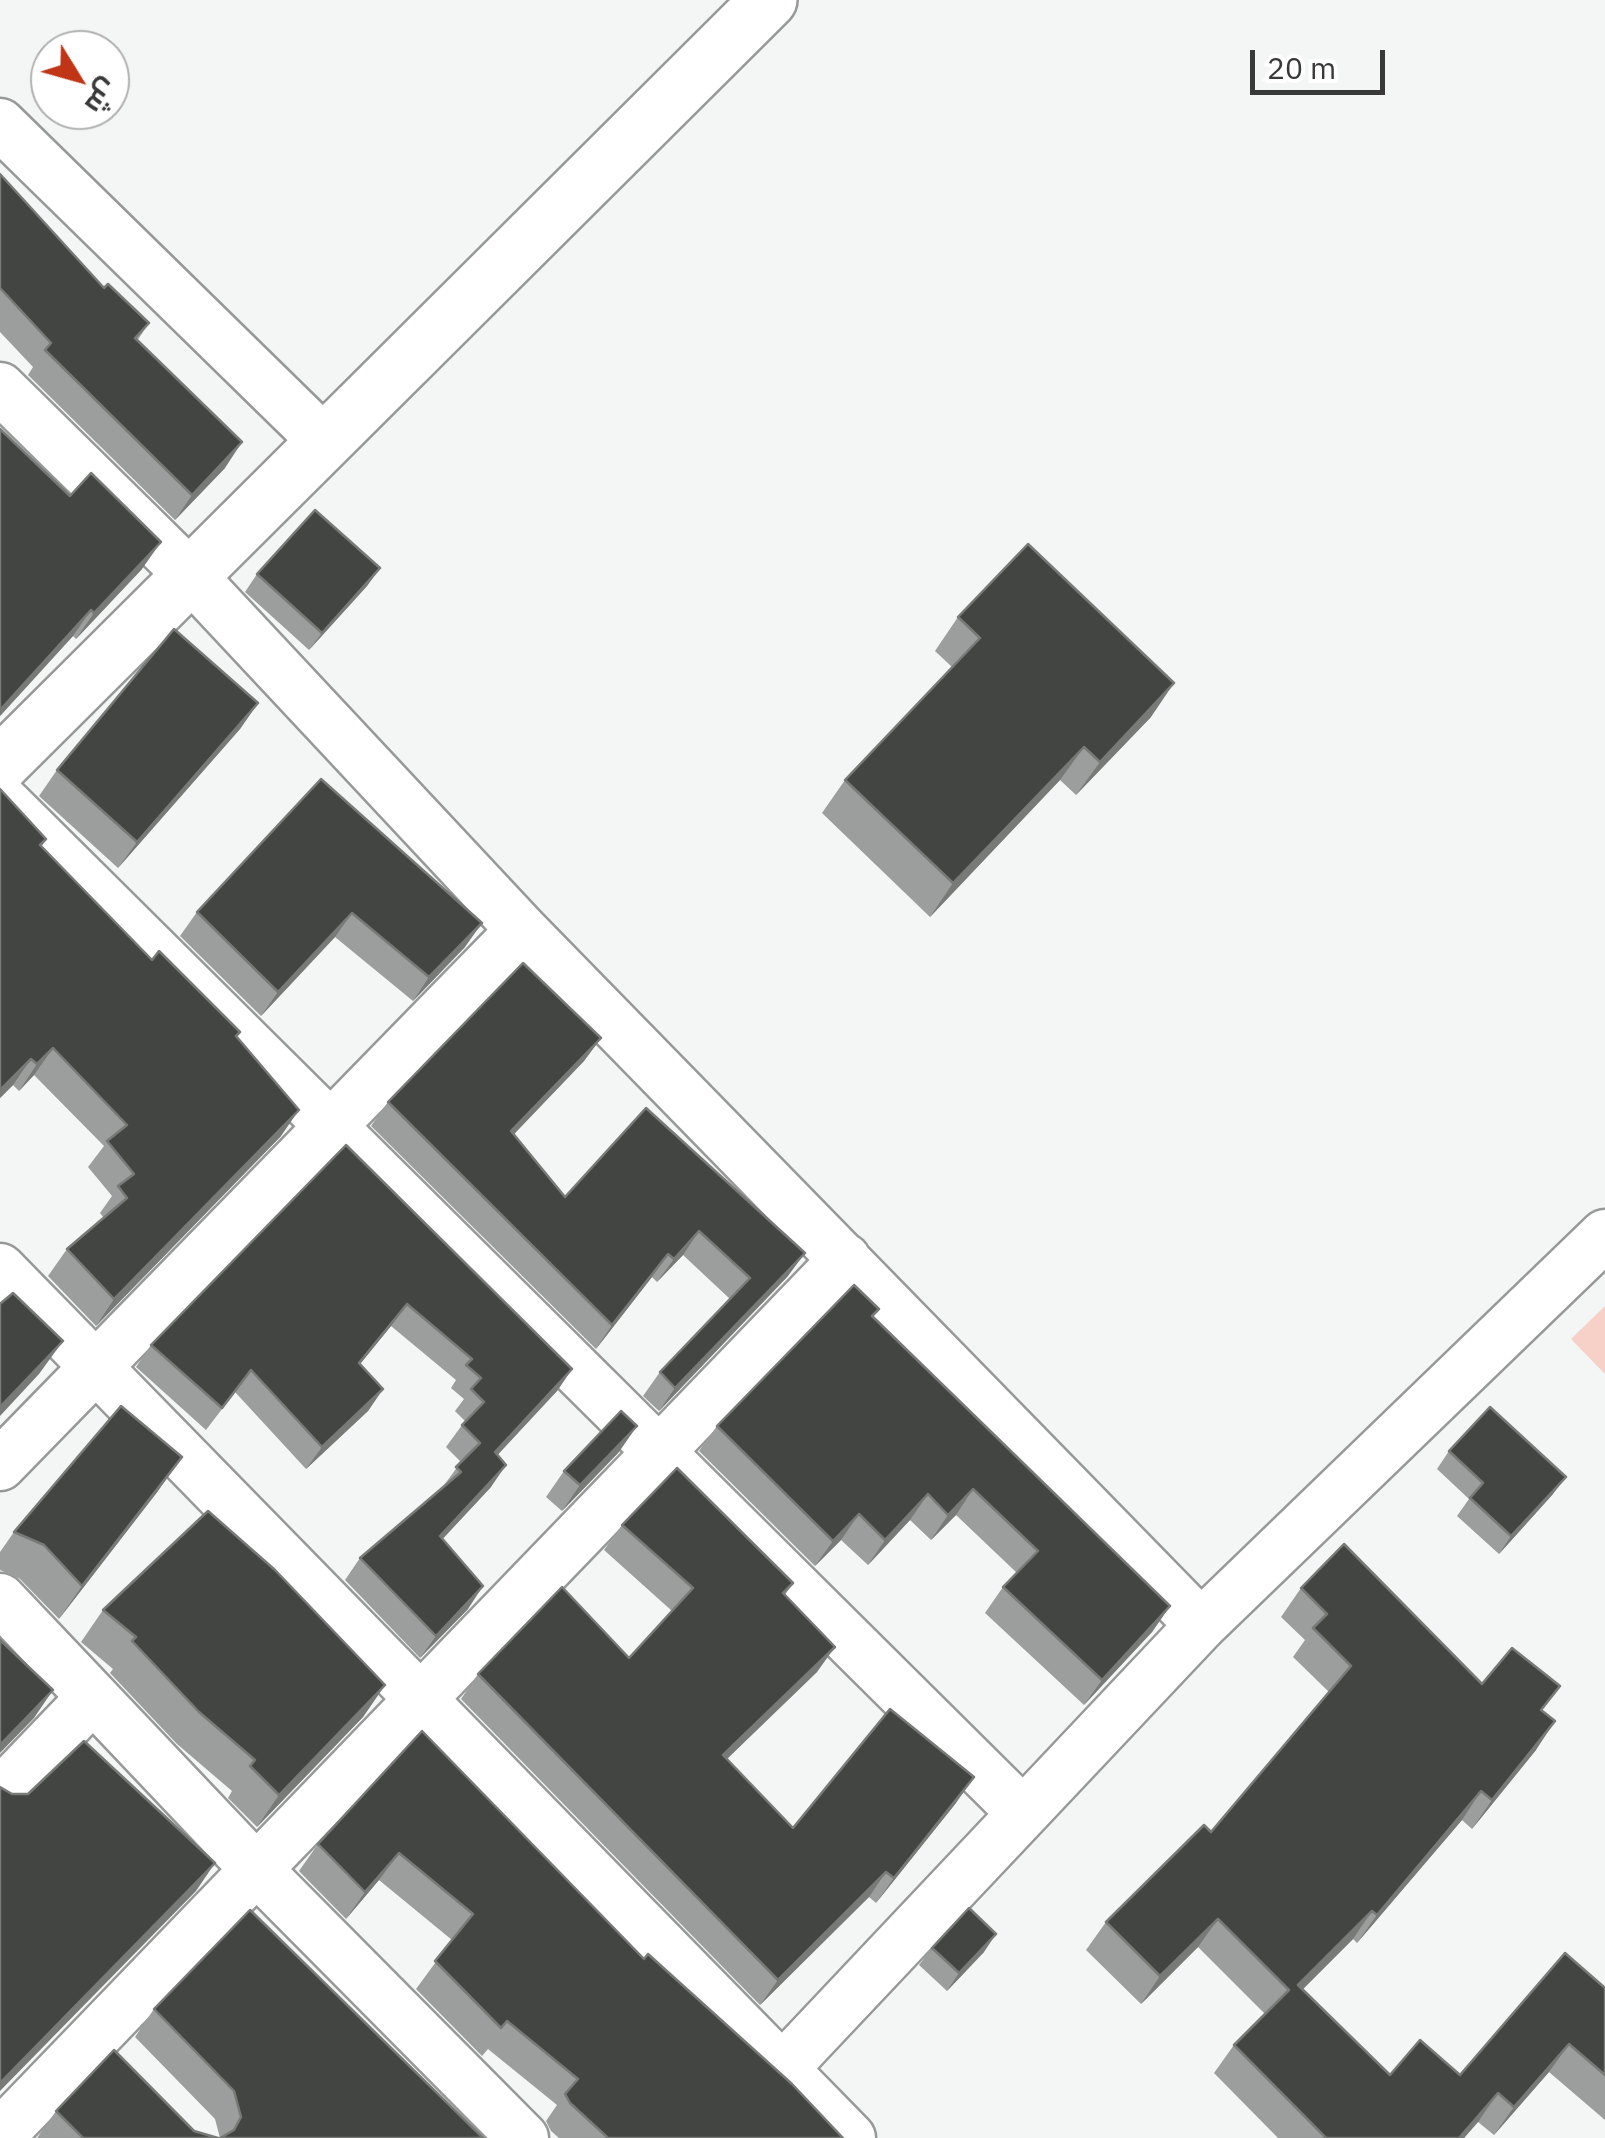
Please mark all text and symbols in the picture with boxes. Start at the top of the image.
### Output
north arrow [30,30,130,130]
scale bar [1255,30,1390,92]
text: 20 m [1267,48,1336,87]
text: ش [77,72,128,123]

